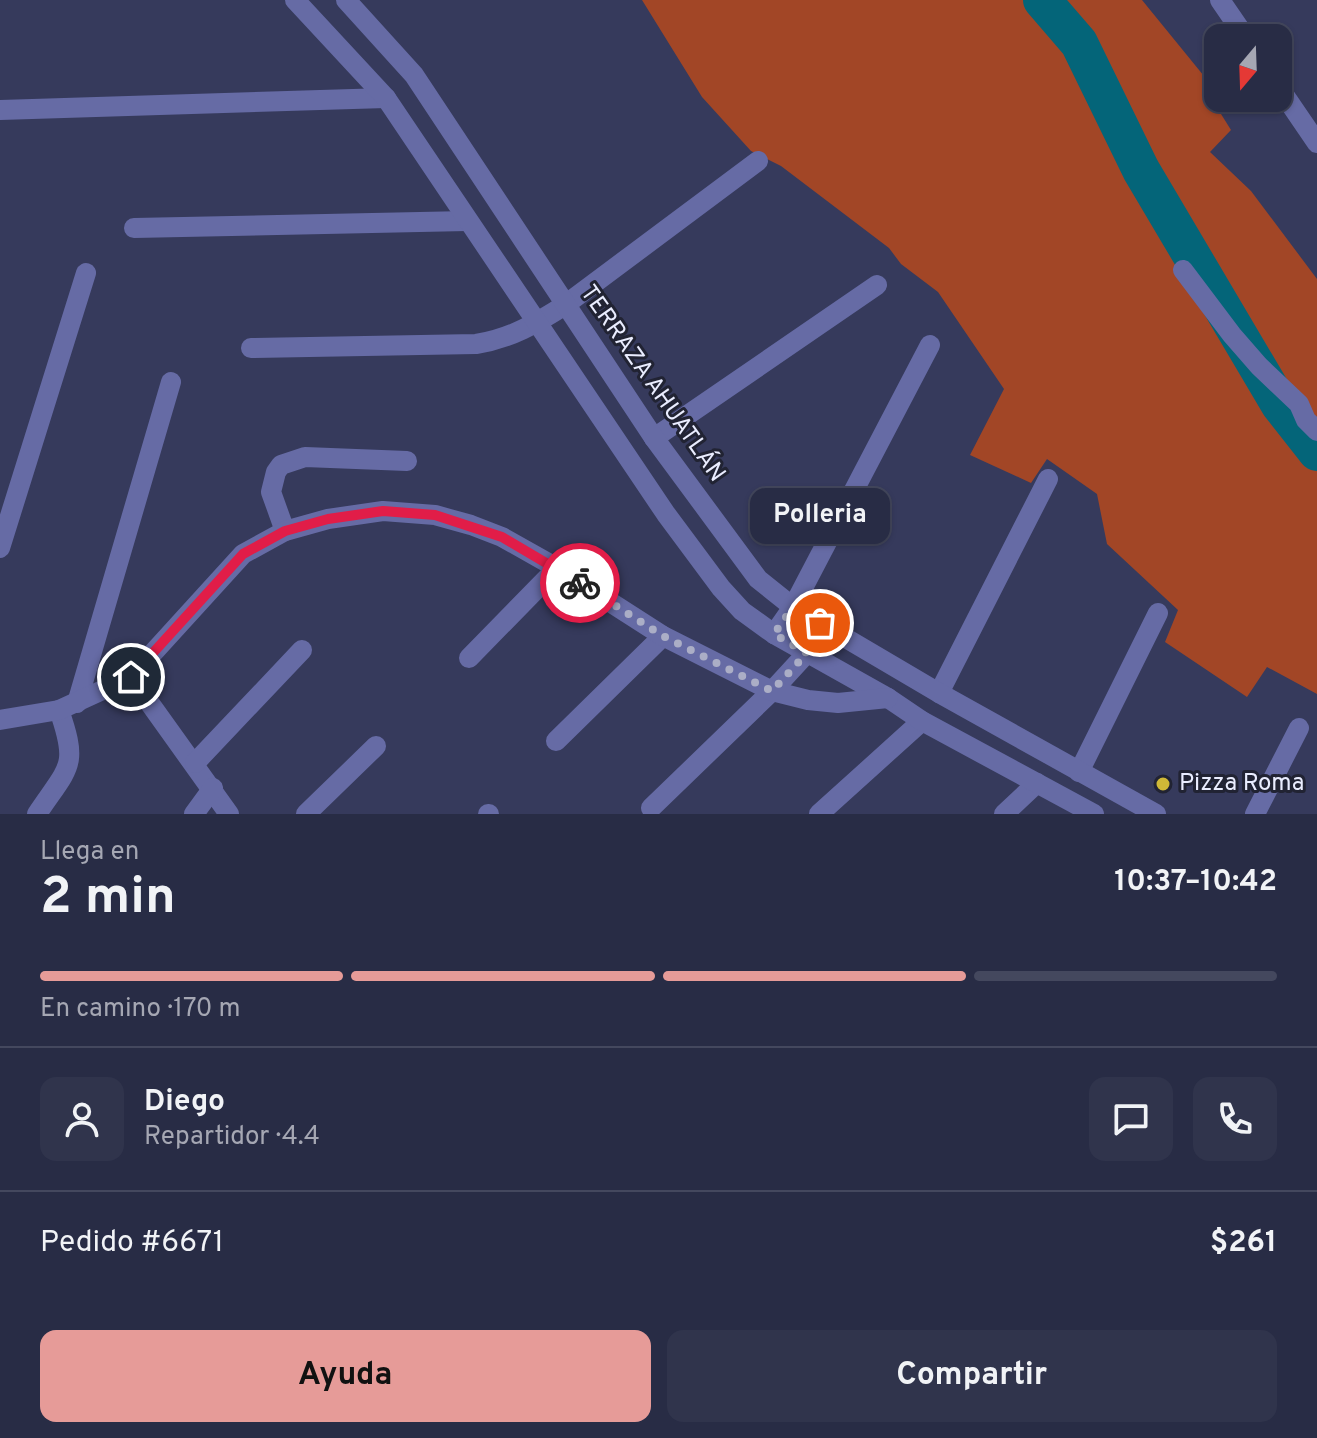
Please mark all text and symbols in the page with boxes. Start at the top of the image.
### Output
north arrow [1204,24,1292,112]
map controls [1204,24,1292,112]
street label: TERRAZA AHUATLÁN [573,279,733,488]
callout: Polleria [750,487,890,543]
text: Polleria [773,499,867,532]
courier [540,543,620,623]
icon: bike [558,561,602,605]
pin [786,589,854,657]
icon: bag [798,601,842,645]
pin [97,643,165,711]
icon: home [109,655,153,699]
place label: Pizza Roma [1179,769,1304,799]
marker: Pizza Roma [1154,775,1172,793]
text: Llega en [40,836,139,869]
text: 10:37–10:42 [1114,864,1277,901]
text: 2 min [40,866,176,932]
text: En camino · 170 m [40,993,241,1026]
button: person [40,1077,124,1161]
button: chat [1089,1077,1173,1161]
button: phone [1193,1077,1277,1161]
text: Diego [144,1084,225,1121]
text: Repartidor · 4.4 [144,1121,320,1154]
text: Pedido #6671 [40,1225,224,1262]
text: $261 [1210,1225,1277,1262]
button: Ayuda [40,1330,651,1422]
button: Compartir [667,1330,1277,1422]

